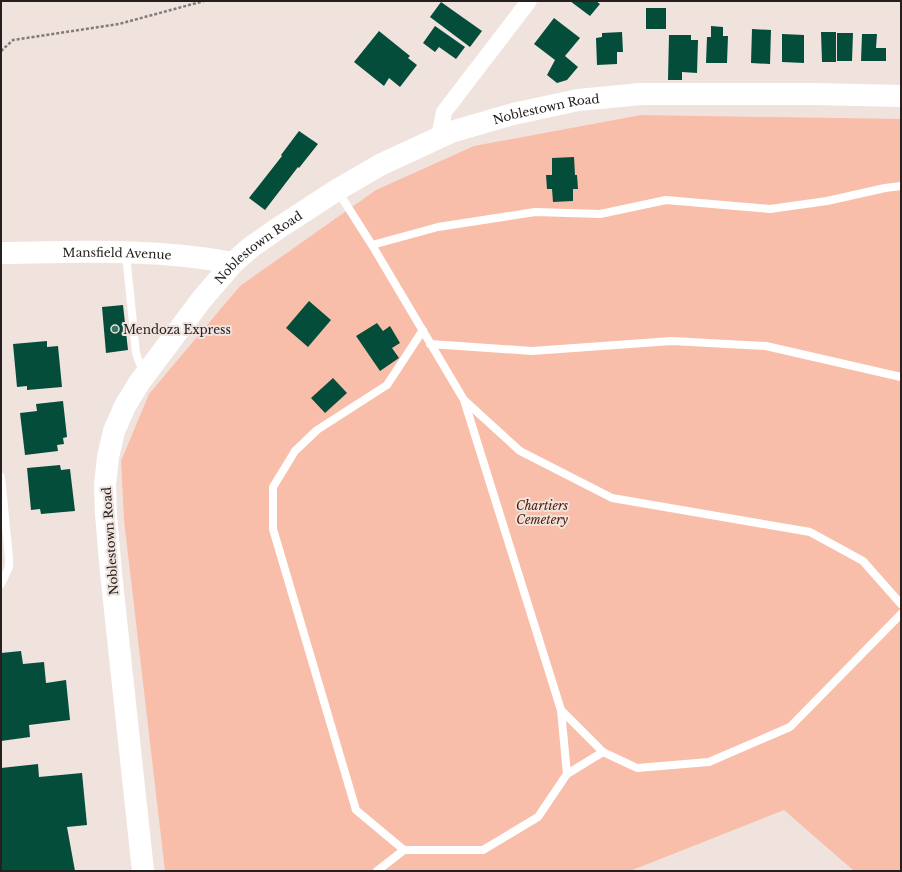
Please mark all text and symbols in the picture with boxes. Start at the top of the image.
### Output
street label: Noblestown Road [491,91,600,127]
street label: Noblestown Road [211,207,305,287]
street label: Mansfield Avenue [62,244,172,262]
place label: Mendoza Express [123,322,231,337]
marker: Mendoza Express [110,324,120,334]
street label: Noblestown Road [99,486,121,596]
park label: Chartiers Cemetery [516,498,569,527]

